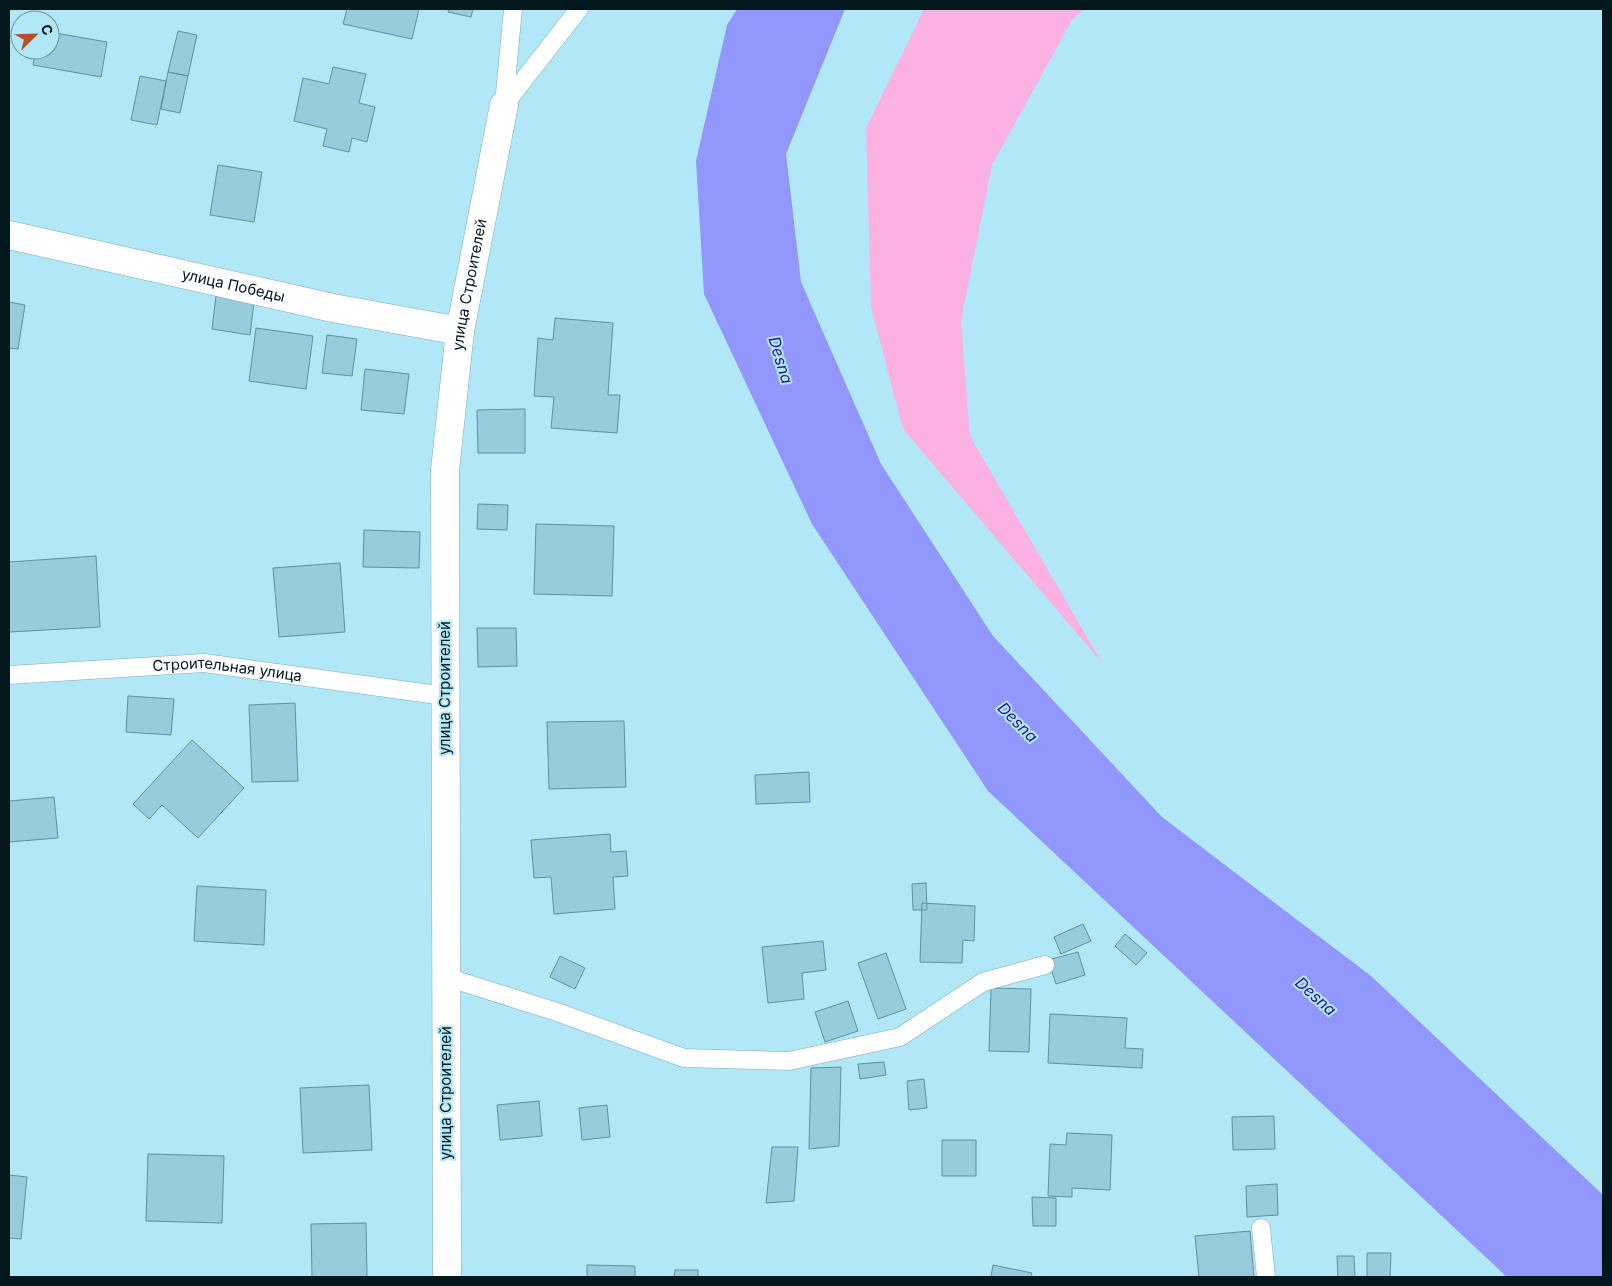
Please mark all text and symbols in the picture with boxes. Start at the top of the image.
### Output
north arrow [10,10,60,60]
text: С [38,22,57,38]
street label: улица Строителей [448,217,491,352]
street label: улица Победы [180,264,287,306]
water label: Desna [764,334,798,386]
street label: улица Строителей [435,621,454,755]
street label: Строительная улица [152,653,303,685]
water label: Desna [994,698,1042,746]
water label: Desna [1291,972,1341,1020]
street label: улица Строителей [436,1026,455,1160]

